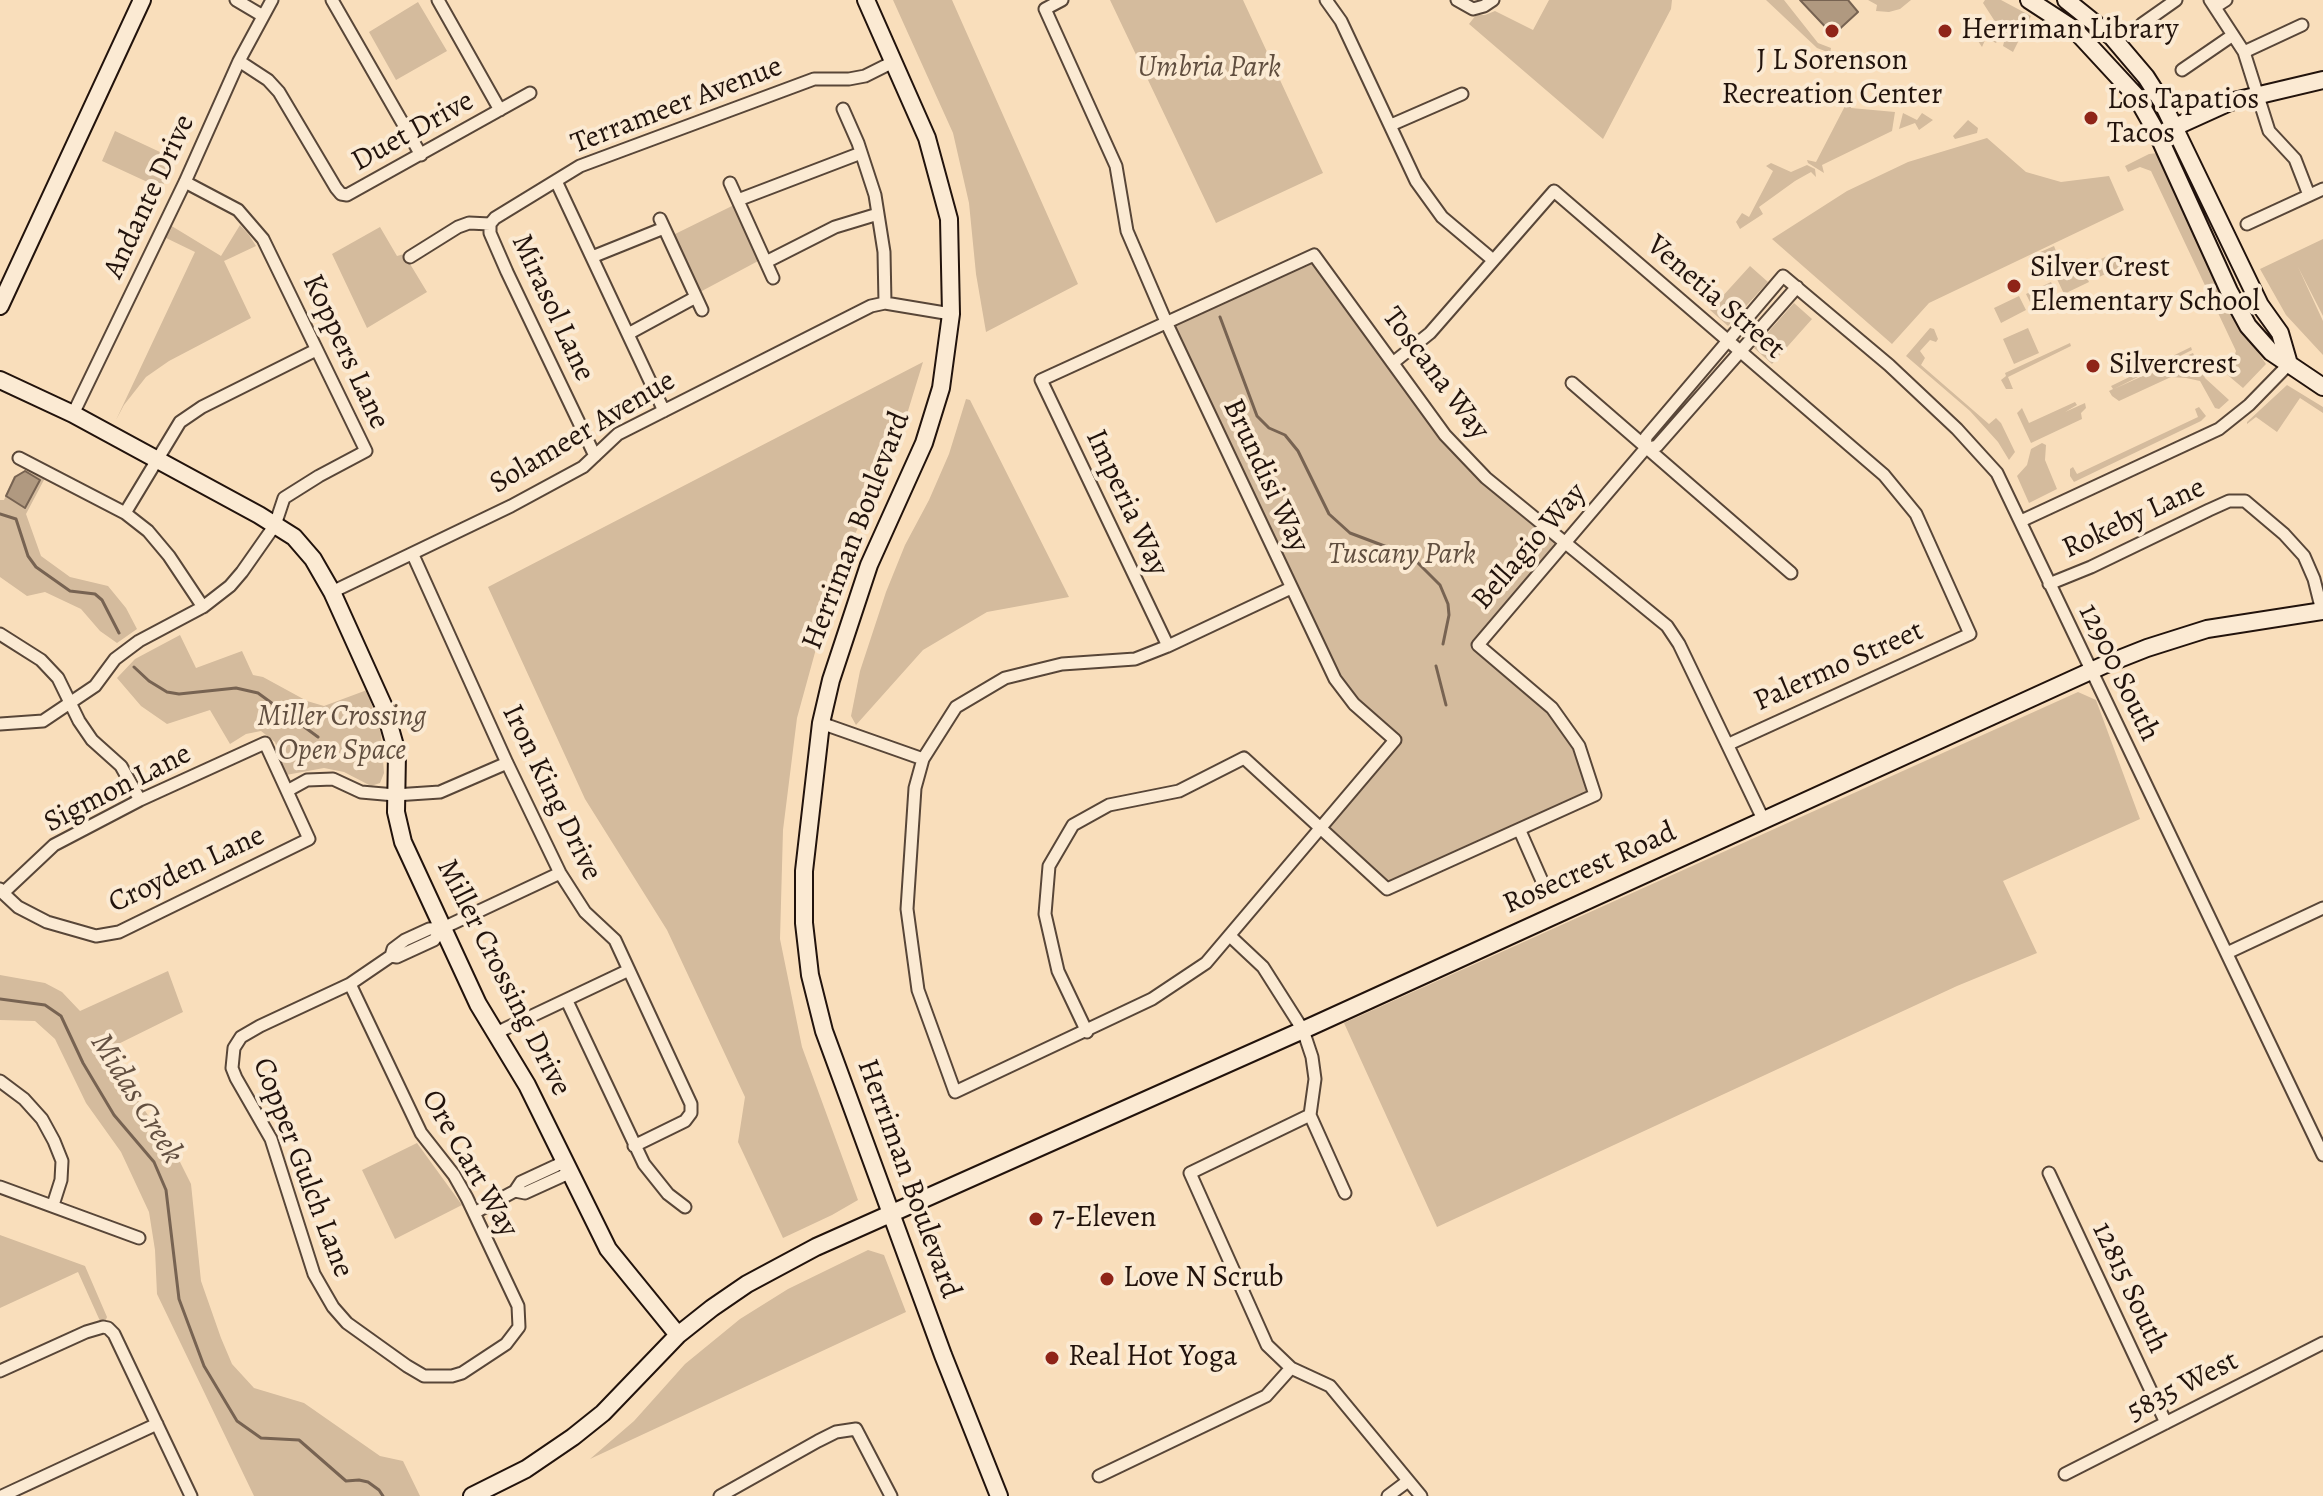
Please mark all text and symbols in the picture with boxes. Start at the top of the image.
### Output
place label: Herriman Library [1961,13,2179,49]
marker: J L Sorenson Recreation Center [1823,22,1841,40]
marker: Herriman Library [1936,22,1954,40]
place label: J L Sorenson Recreation Center [1722,44,1942,114]
street label: Terrameer Avenue [566,49,788,163]
park label: Umbria Park [1137,51,1281,87]
place label: Los Tapatios Tacos [2107,83,2259,154]
street label: Duet Drive [346,84,480,180]
street label: Andante Drive [96,109,204,285]
marker: Los Tapatios Tacos [2082,109,2100,127]
street label: Venetia Street [1639,228,1791,368]
street label: Mirasol Lane [502,229,602,387]
place label: Silver Crest Elementary School [2030,251,2260,322]
street label: Koppers Lane [293,269,397,435]
marker: Silver Crest Elementary School [2005,277,2023,295]
street label: Toscana Way [1373,301,1497,447]
place label: Silvercrest [2109,348,2237,384]
marker: Silvercrest [2084,357,2102,375]
street label: Solameer Avenue [484,363,682,503]
street label: Brundisi Way [1214,394,1316,558]
street label: Herriman Boulevard [795,407,919,655]
street label: Imperia Way [1077,424,1175,582]
street label: Rokeby Lane [2057,470,2211,568]
street label: Bellagio Way [1465,476,1595,618]
park label: Tuscany Park [1328,538,1476,574]
street label: 12900 South [2069,598,2167,748]
street label: Palermo Street [1749,614,1929,720]
street label: Iron King Drive [493,699,609,887]
park label: Miller Crossing Open Space [257,700,427,770]
street label: Sigmon Lane [38,737,198,841]
street label: Rosecrest Road [1498,815,1682,923]
street label: Croyden Lane [103,818,271,922]
street label: Miller Crossing Drive [428,854,578,1102]
water label: Midas Creek [81,1027,191,1171]
street label: Copper Gulch Lane [244,1053,360,1283]
street label: Herriman Boulevard [848,1054,968,1304]
street label: Ore Cart Way [412,1084,526,1244]
place label: 7-Eleven [1052,1201,1156,1237]
marker: 7-Eleven [1027,1210,1045,1228]
street label: 12815 South [2083,1217,2175,1359]
place label: Love N Scrub [1123,1261,1283,1297]
marker: Love N Scrub [1098,1270,1116,1288]
place label: Real Hot Yoga [1068,1340,1237,1376]
street label: 5835 West [2121,1344,2245,1430]
marker: Real Hot Yoga [1043,1349,1061,1367]

